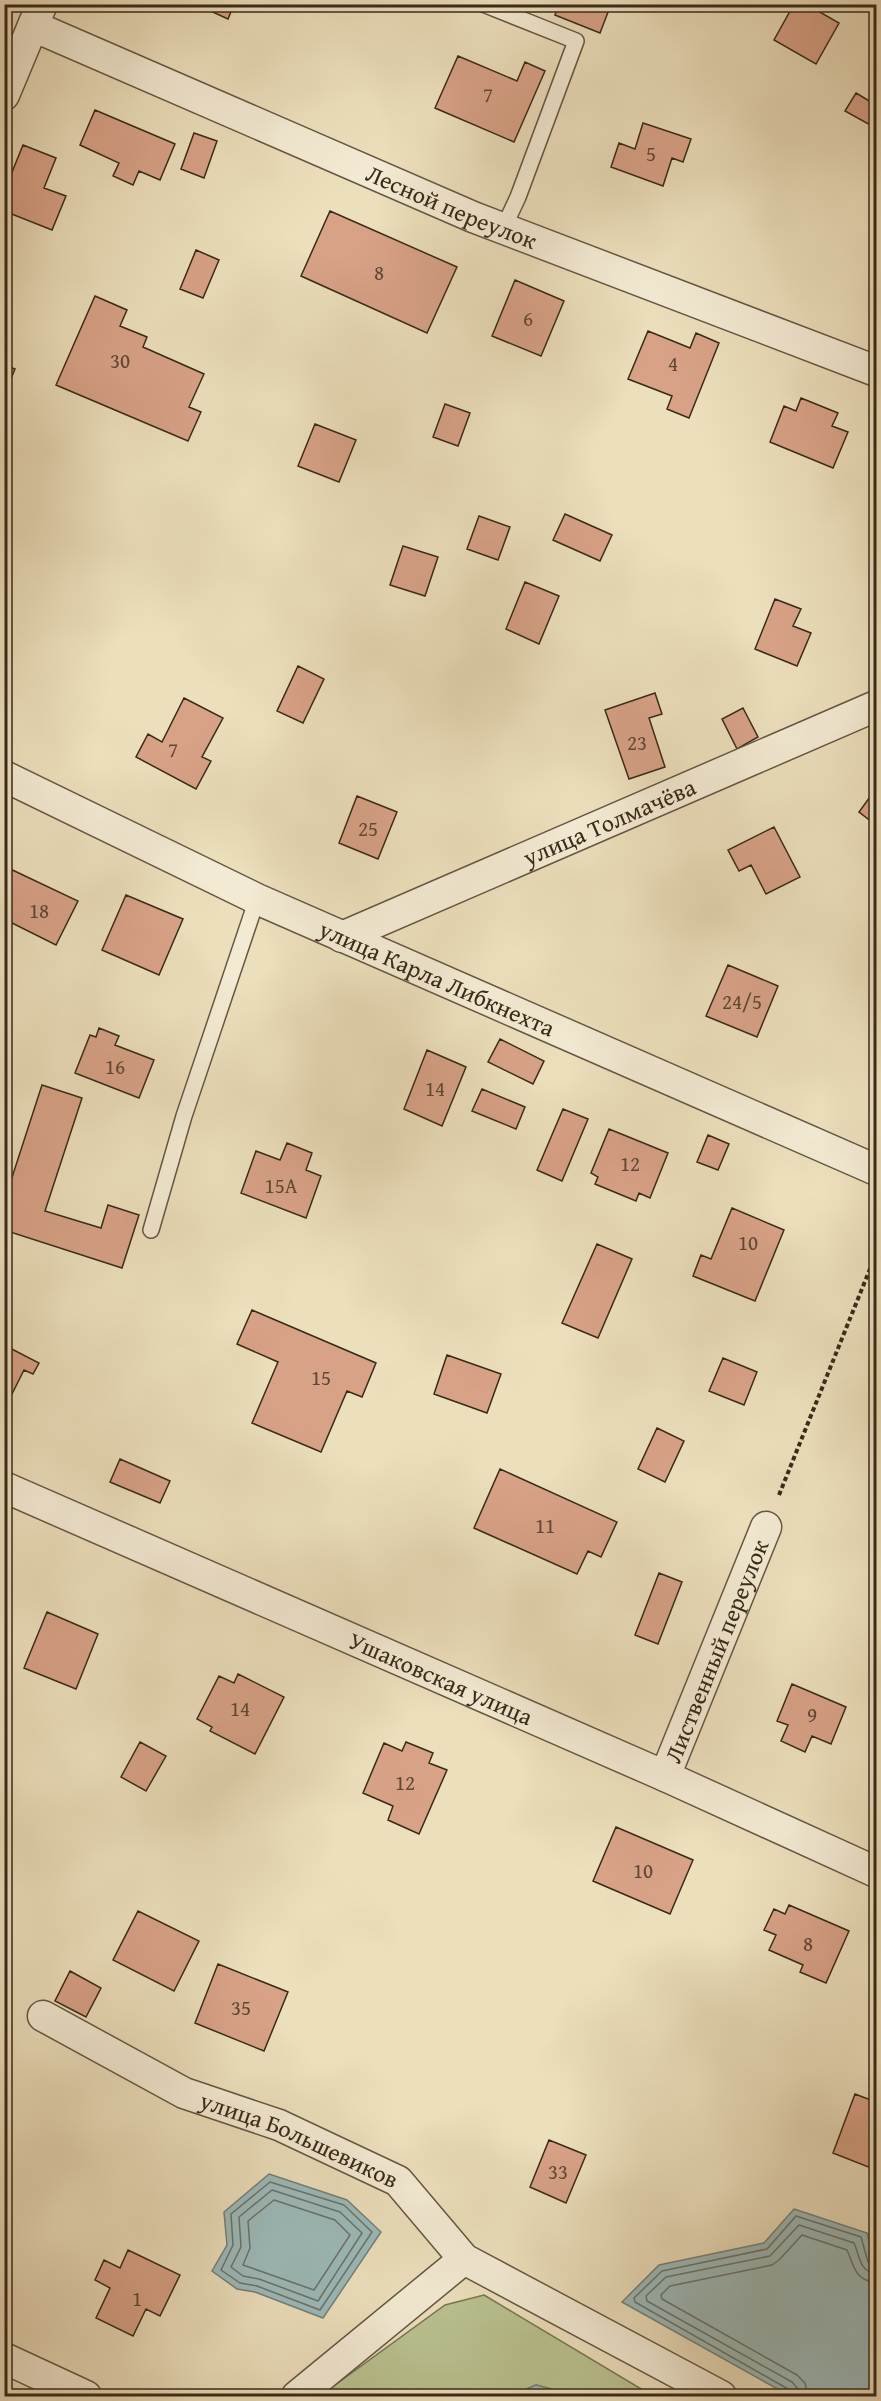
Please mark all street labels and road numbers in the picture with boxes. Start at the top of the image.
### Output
street label: Лесной переулок [361,155,543,258]
street label: улица Толмачёва [516,768,701,875]
street label: улица Карла Либкнехта [313,911,561,1045]
street label: Лиственный переулок [655,1534,777,1768]
street label: Ушаковская улица [343,1622,539,1734]
street label: улица Большевиков [195,2082,404,2196]

